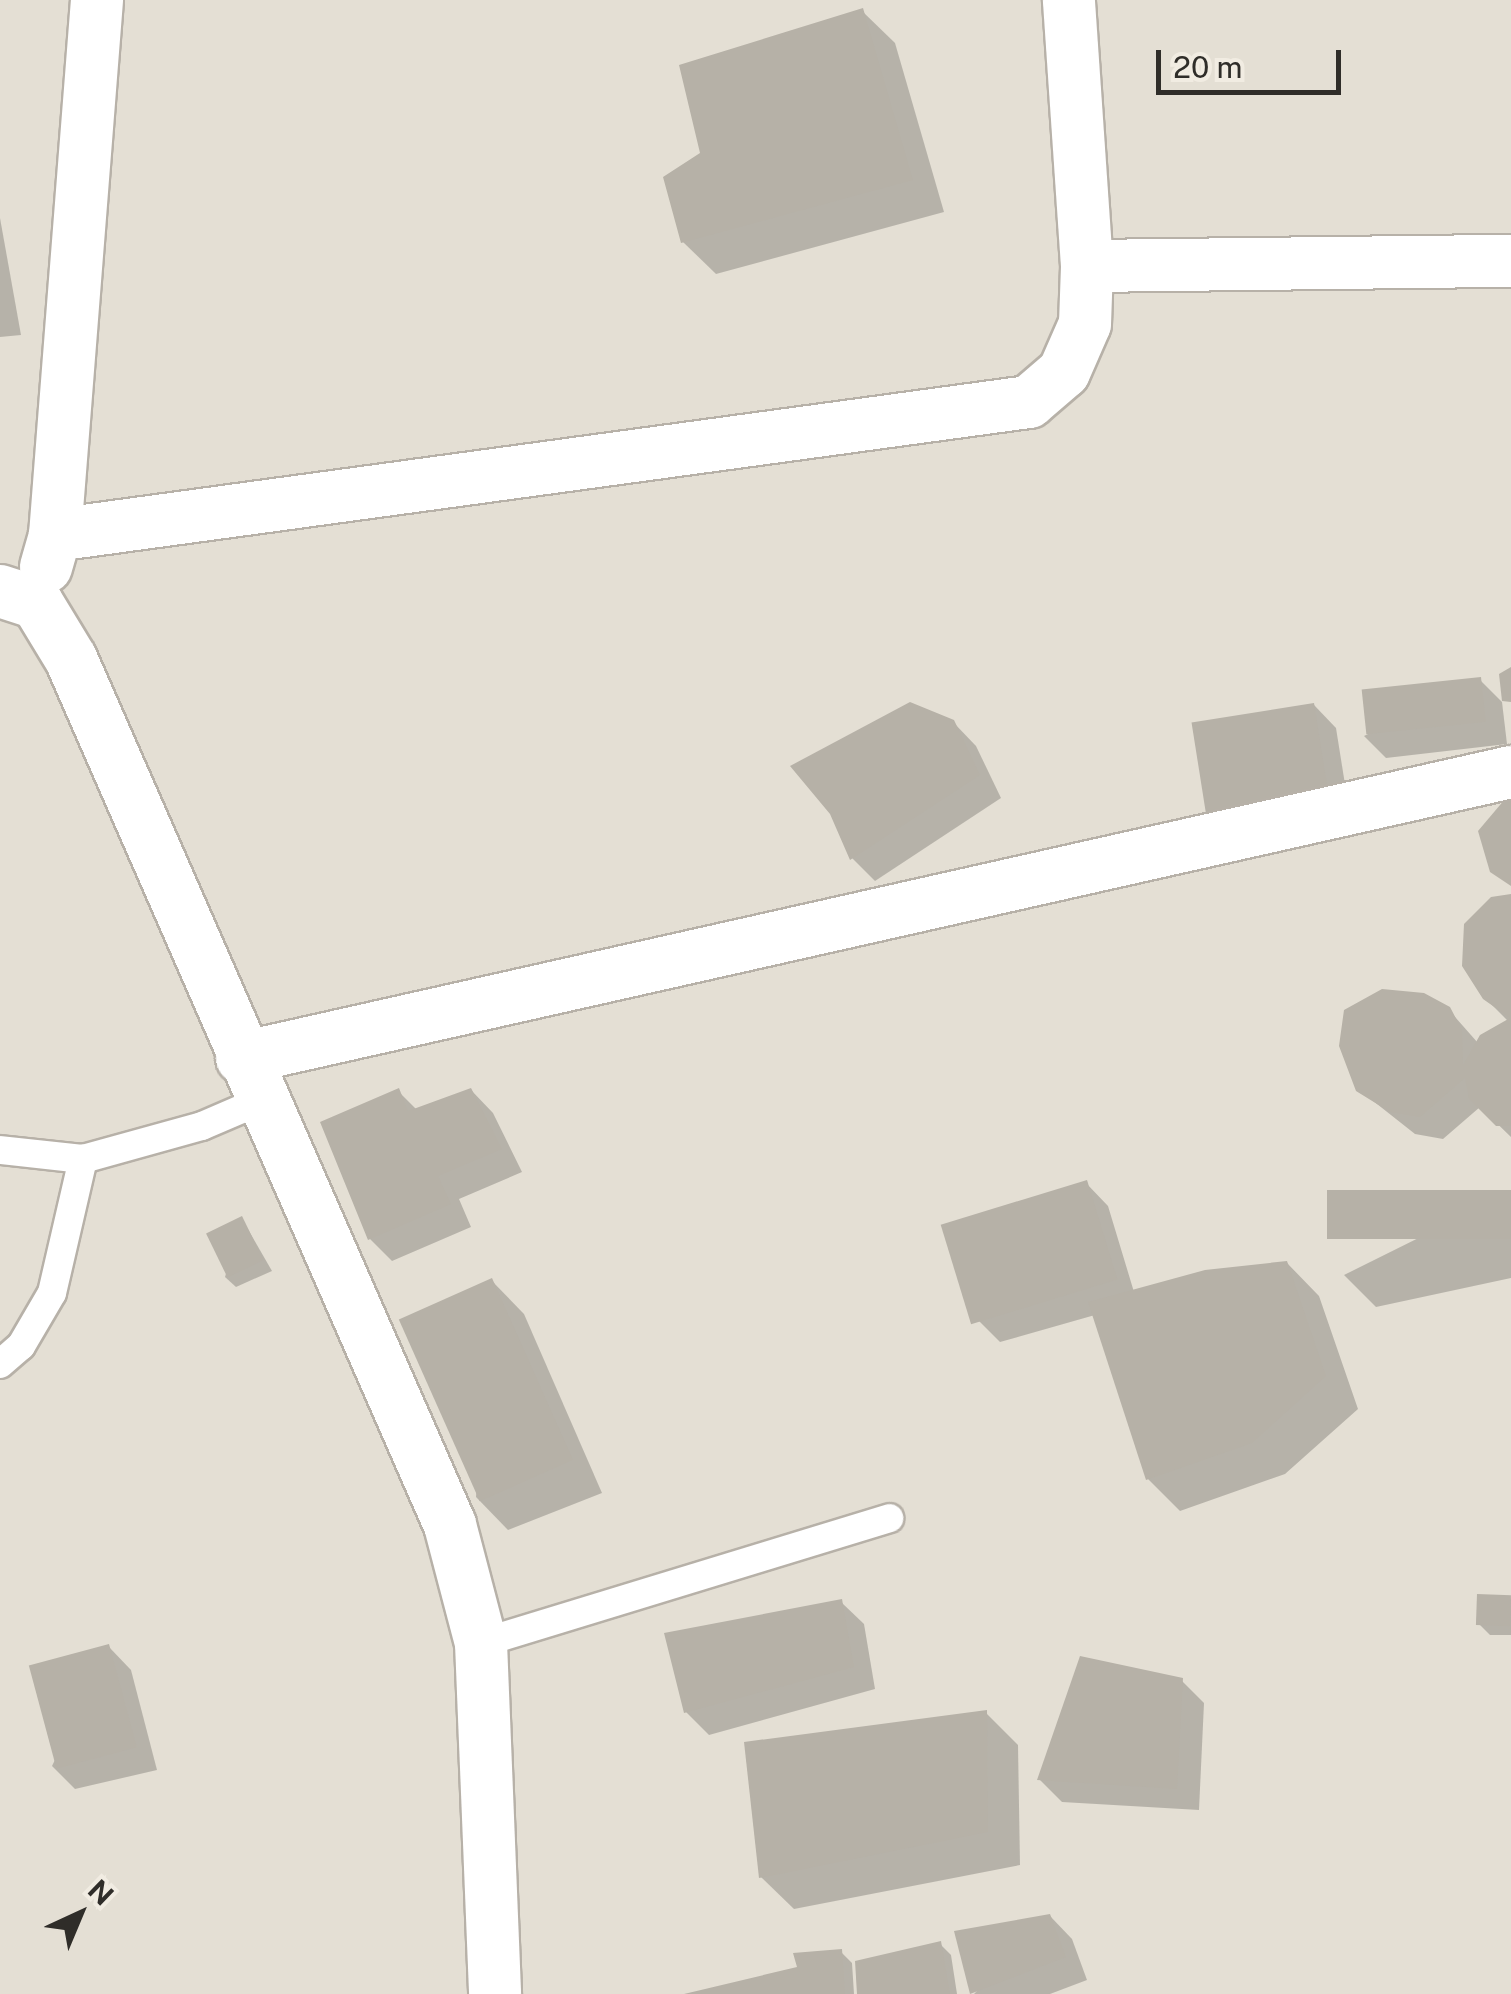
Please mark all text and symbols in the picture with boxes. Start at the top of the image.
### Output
scale bar [1161,30,1346,92]
text: 20 m [1173,49,1242,85]
north arrow [30,1864,130,1964]
text: N [82,1873,121,1912]

